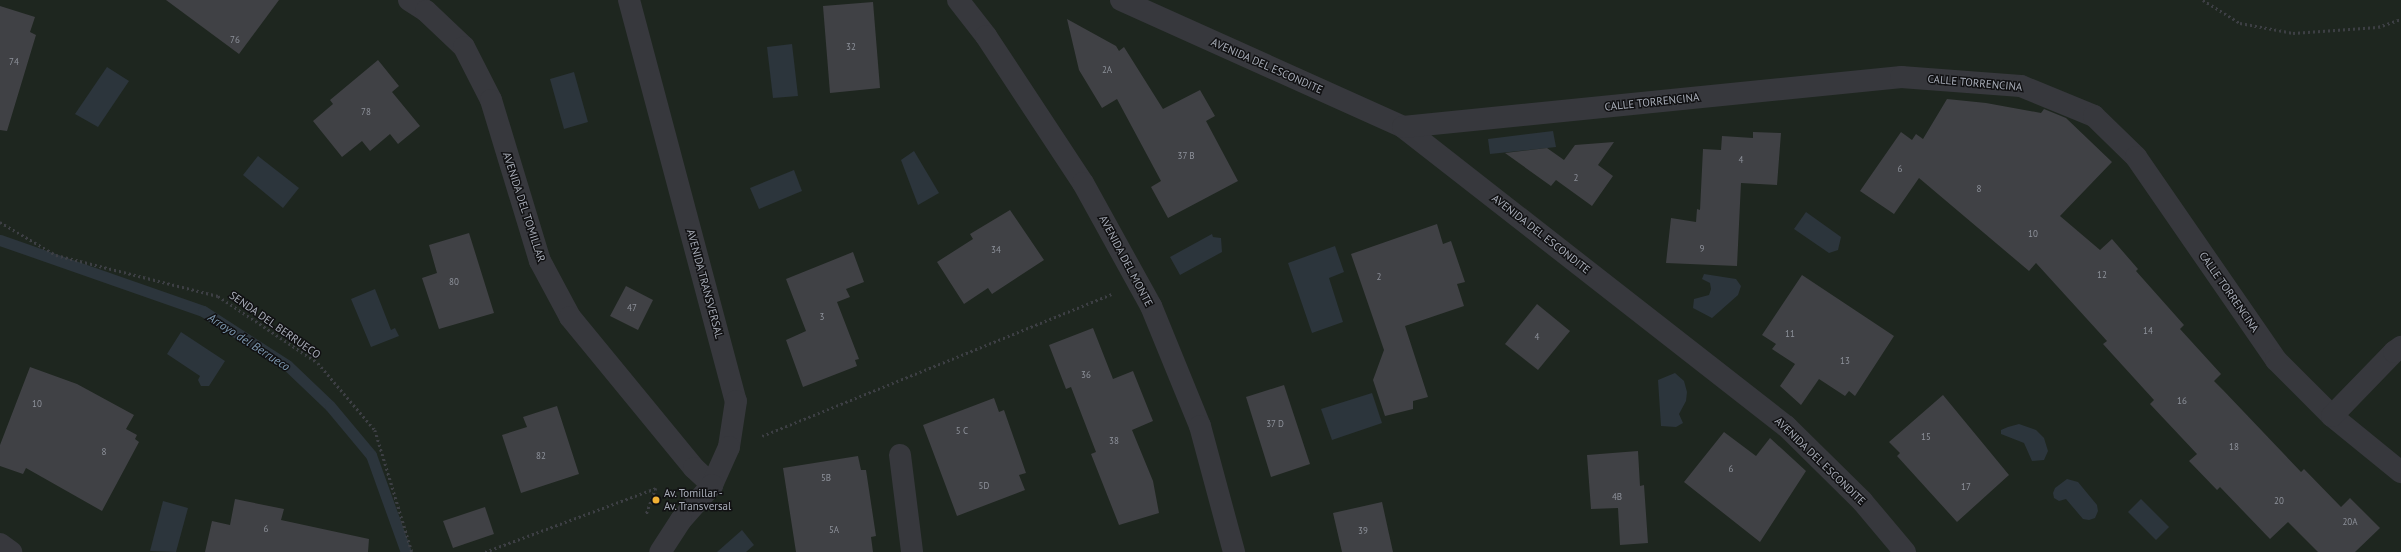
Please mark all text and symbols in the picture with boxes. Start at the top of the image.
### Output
house number: 76 [230,35,240,45]
street label: AVENIDA DEL ESCONDITE [1209,35,1325,97]
house number: 32 [846,42,856,52]
house number: 74 [9,57,19,67]
house number: 2A [1102,65,1112,75]
street label: CALLE TORRENCINA [1927,72,2023,94]
street label: CALLE TORRENCINA [1604,90,1700,114]
house number: 78 [361,107,371,117]
street label: AVENIDA DEL TOMILLAR [500,150,548,264]
house number: 37 B [1177,151,1195,161]
house number: 4 [1739,155,1743,165]
house number: 6 [1898,164,1902,174]
house number: 2 [1574,173,1578,183]
house number: 8 [1977,184,1981,194]
street label: AVENIDA DEL ESCONDITE [1489,191,1593,277]
street label: AVENIDA DEL MONTE [1096,213,1156,309]
street label: AVENIDA TRANSVERSAL [684,227,726,341]
house number: 10 [2028,229,2038,239]
house number: 9 [1700,244,1704,254]
house number: 34 [991,245,1001,255]
street label: CALLE TORRENCINA [2196,249,2262,335]
house number: 12 [2097,270,2107,280]
house number: 2 [1377,272,1381,282]
house number: 80 [449,277,459,287]
street label: SENDA DEL BERRUECO [227,288,323,362]
house number: 47 [627,303,637,313]
water label: Arroyo del Berrueco [205,310,293,374]
house number: 3 [820,312,824,322]
house number: 14 [2143,326,2153,336]
house number: 11 [1785,329,1795,339]
house number: 4 [1535,332,1539,342]
house number: 13 [1840,356,1850,366]
house number: 36 [1081,370,1091,380]
house number: 16 [2177,396,2187,406]
house number: 10 [32,399,42,409]
street label: AVENIDA DEL ESCONDITE [1772,414,1868,508]
house number: 37 D [1266,419,1284,429]
house number: 5 C [956,426,968,436]
house number: 15 [1921,432,1931,442]
house number: 38 [1109,436,1119,446]
house number: 18 [2229,442,2239,452]
house number: 8 [102,447,106,457]
house number: 82 [536,451,546,461]
house number: 6 [1729,464,1733,474]
house number: 5B [821,473,831,483]
house number: 5D [979,481,989,491]
house number: 17 [1961,482,1971,492]
place label: Av. Tomillar - Av. Transversal [664,487,732,513]
house number: 4B [1612,492,1622,502]
marker: Av. Tomillar - Av. Transversal [651,495,661,505]
house number: 20 [2274,496,2284,506]
house number: 20A [2342,517,2358,527]
house number: 6 [264,524,268,534]
house number: 5A [829,525,839,535]
house number: 39 [1358,526,1368,536]

